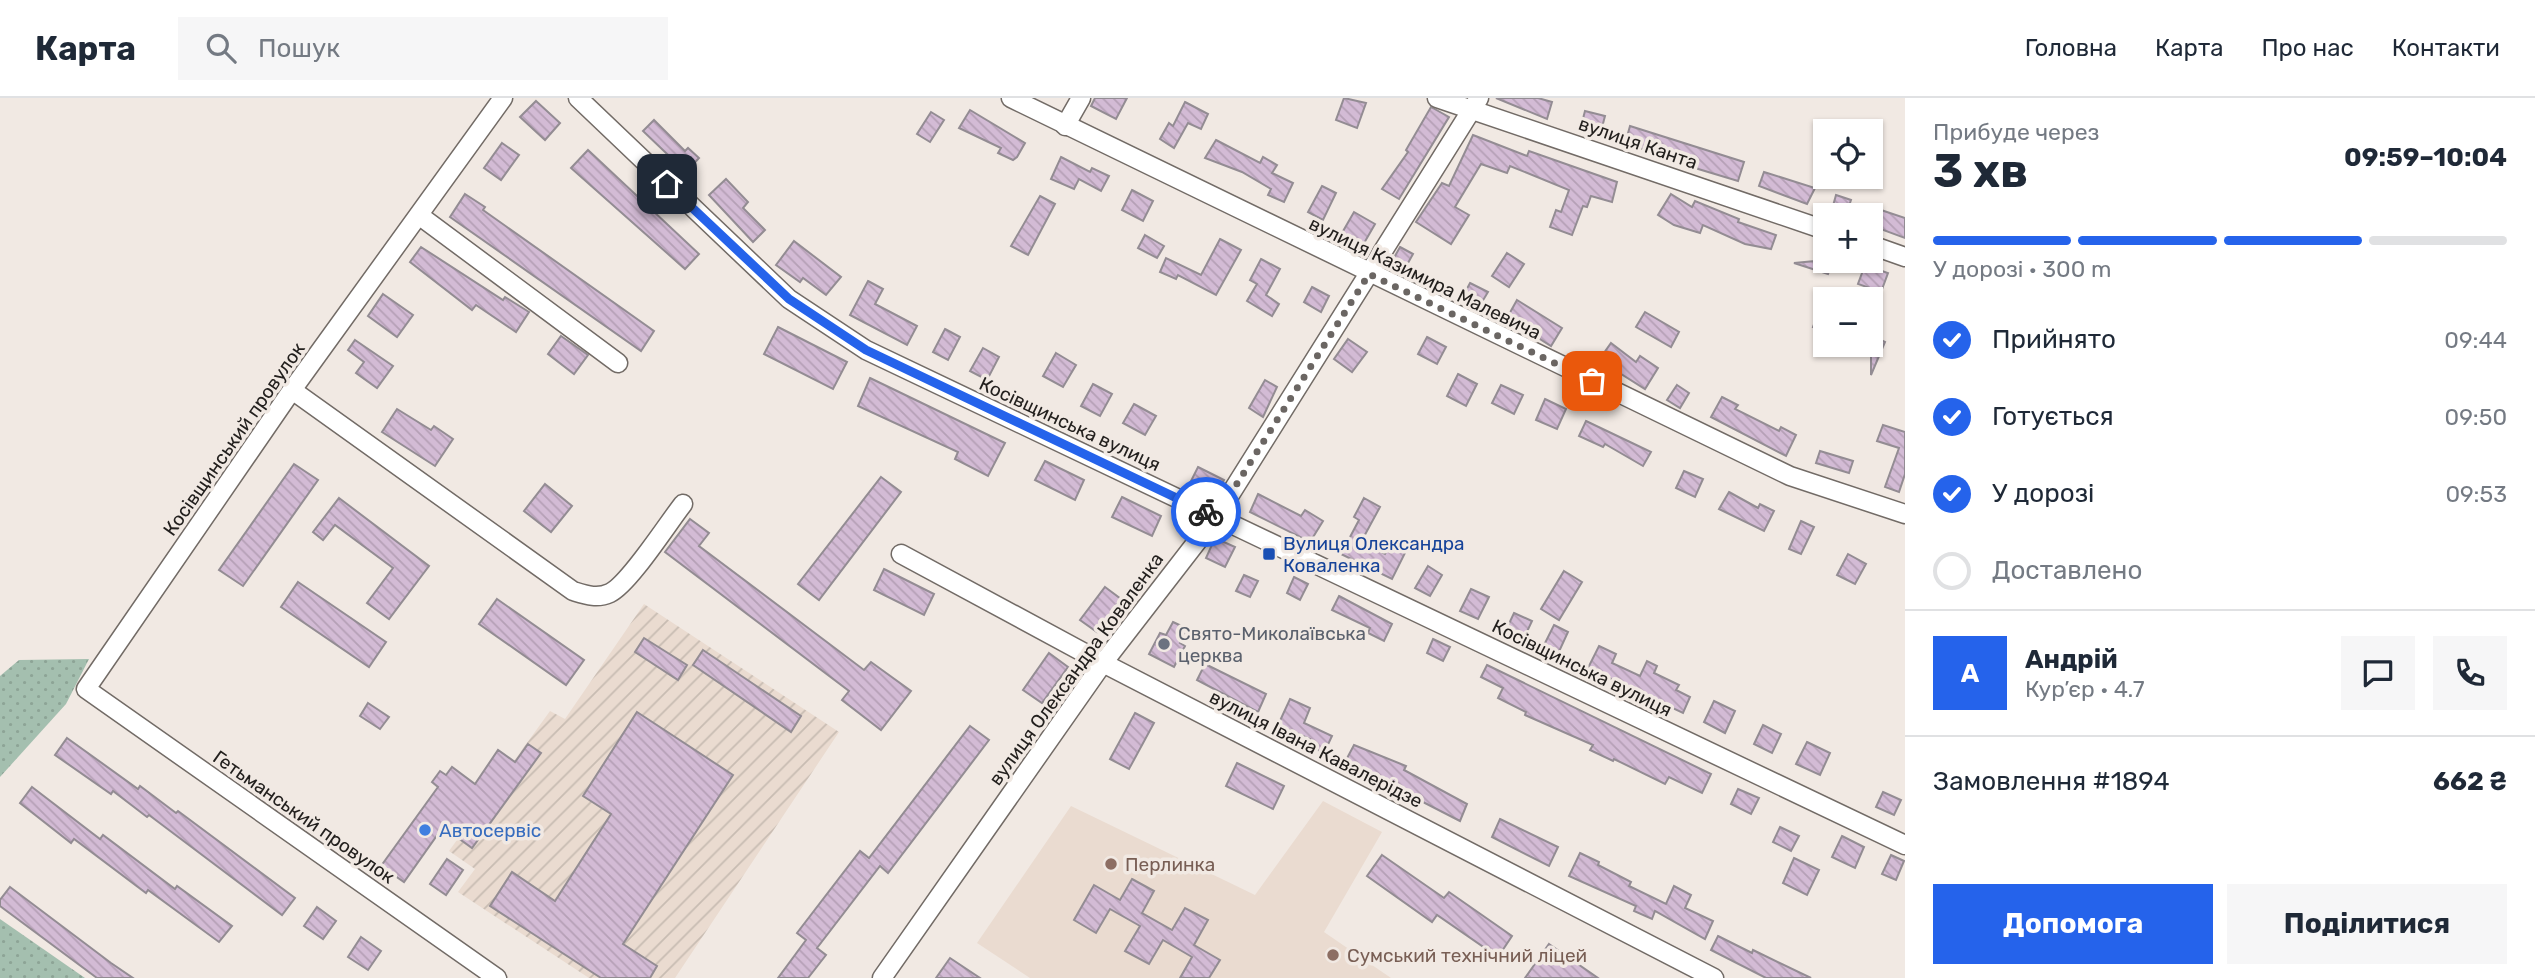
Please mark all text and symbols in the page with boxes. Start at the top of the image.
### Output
search box [178,17,668,80]
text: Карта [35,29,136,68]
icon: search [202,29,240,67]
text: Пошук [258,33,340,64]
text: Головна [2025,34,2117,62]
text: Карта [2155,34,2223,62]
text: Про нас [2261,34,2354,62]
text: Контакти [2392,34,2500,62]
street label: вулиця Канта [1576,112,1700,174]
text: Прибуде через [1933,118,2099,146]
map controls [1813,119,1883,357]
button: locate [1813,119,1883,189]
text: 09:59–10:04 [2344,142,2507,173]
text: 3 хв [1933,144,2028,199]
pin [637,154,697,214]
icon: home [648,165,686,203]
button: + [1813,203,1883,273]
street label: вулиця Казимира Малевича [1305,212,1545,344]
text: У дорозі · 300 m [1933,255,2111,283]
button: − [1813,287,1883,357]
icon: check [1933,321,1971,359]
text: Прийнято [1992,324,2116,355]
text: 09:44 [2444,326,2507,354]
street label: Косівщинський провулок [158,338,310,540]
pin [1562,351,1622,411]
icon: bag [1573,362,1611,400]
street label: Косівщинська вулиця [976,372,1164,476]
icon: check [1933,398,1971,436]
text: Готується [1992,401,2114,432]
text: 09:50 [2445,403,2507,431]
icon: check [1933,475,1971,513]
courier [1171,477,1241,547]
text: У дорозі [1992,478,2094,509]
text: 09:53 [2445,480,2507,508]
icon: bike [1187,493,1225,531]
place label: Вулиця Олександра Коваленка [1283,532,1465,577]
marker: Вулиця Олександра Коваленка [1261,546,1277,562]
street label: вулиця Олександра Коваленка [984,548,1168,790]
text: Доставлено [1992,555,2142,586]
street label: Косівщинська вулиця [1488,614,1676,722]
place label: Свято-Миколаївська церква [1178,622,1366,667]
marker: Свято-Миколаївська церква [1156,636,1172,652]
button: chat [2341,636,2415,710]
button: phone [2433,636,2507,710]
text: Андрій [2025,644,2118,675]
text: А [1961,658,1979,689]
text: Кур’єр · 4.7 [2025,675,2145,703]
street label: вулиця Івана Кавалерідзе [1206,685,1426,813]
street label: Гетьманський провулок [209,745,399,889]
text: Замовлення #1894 [1933,766,2170,797]
text: 662 ₴ [2433,766,2507,797]
place label: Автосервіс [439,819,541,842]
marker: Автосервіс [417,822,433,838]
place label: Перлинка [1125,853,1215,876]
marker: Перлинка [1103,856,1119,872]
button: Допомога [1933,884,2213,964]
button: Поділитися [2227,884,2507,964]
place label: Сумський технічний ліцей [1347,944,1587,967]
marker: Сумський технічний ліцей [1325,947,1341,963]

